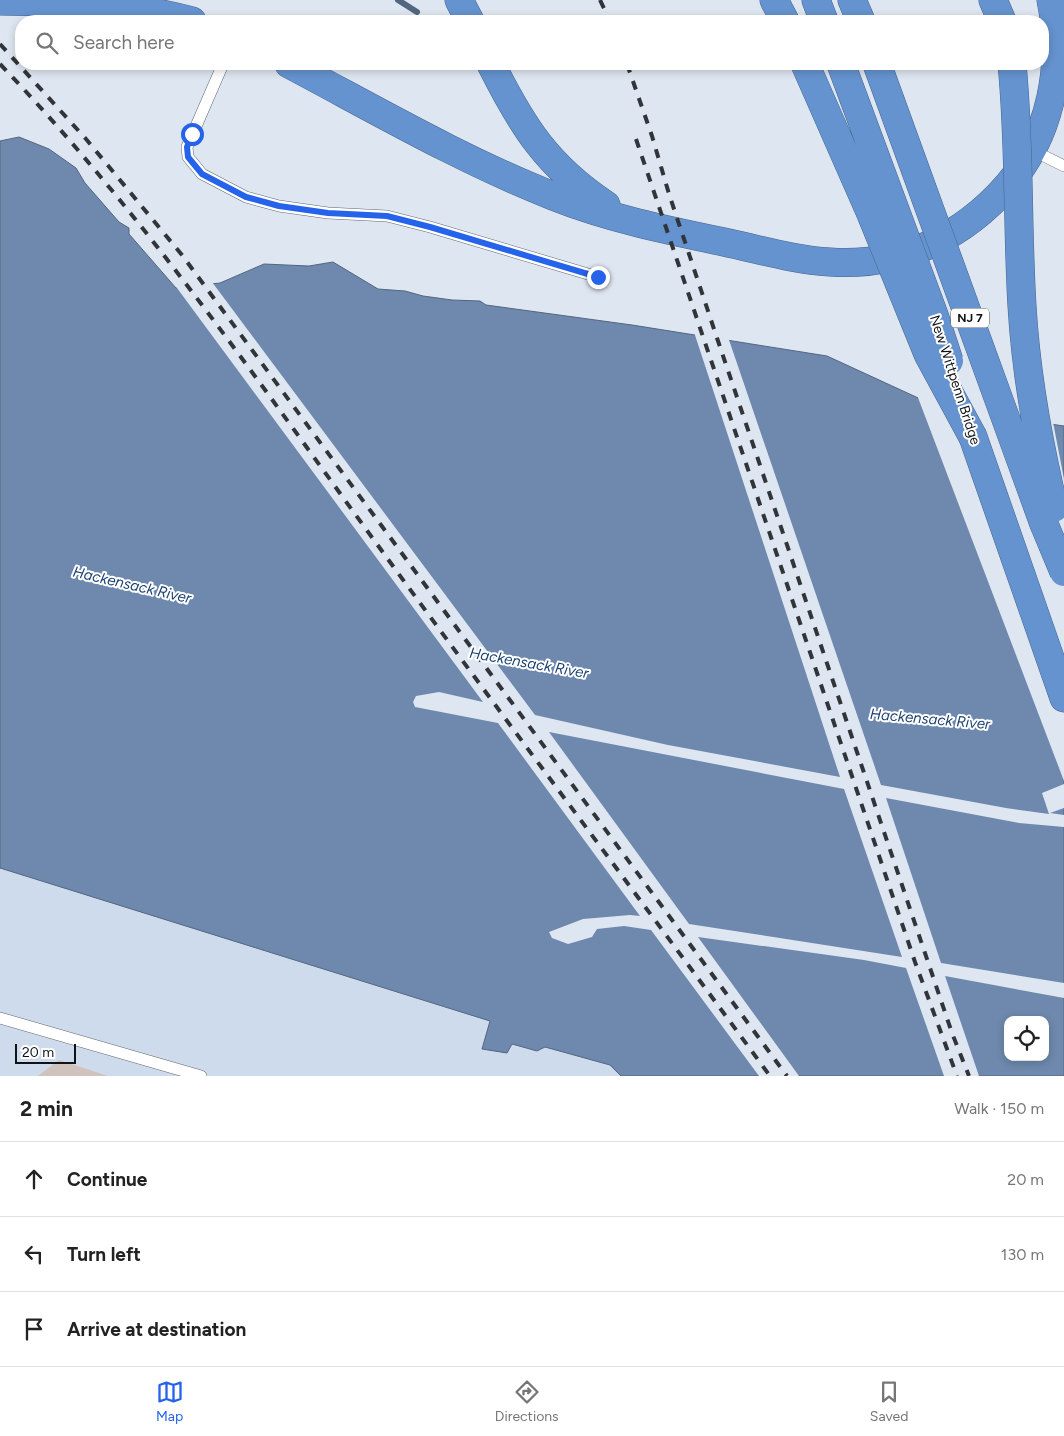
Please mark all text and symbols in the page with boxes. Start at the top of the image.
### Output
search box [15,15,1049,70]
icon: search [33,29,61,57]
text: Search here [73,31,175,54]
route start [181,123,204,146]
route end [587,266,610,289]
road number: NJ 7 [951,308,989,328]
street label: New Wittpenn Bridge [926,313,984,447]
water label: Hackensack River [71,563,194,608]
water label: Hackensack River [468,644,591,682]
water label: Hackensack River [869,705,992,733]
map controls [1004,1016,1049,1061]
button: locate [1004,1016,1049,1061]
scale bar [15,1041,76,1064]
text: 20 m [22,1044,54,1061]
text: 2 min [20,1096,73,1121]
text: Walk · 150 m [954,1099,1044,1118]
icon: ahead [20,1165,48,1193]
text: Continue [67,1168,147,1191]
text: 20 m [1007,1170,1044,1189]
icon: left [20,1240,48,1268]
text: Turn left [67,1243,141,1266]
text: 130 m [1001,1245,1044,1264]
icon: arrive [20,1315,48,1343]
text: Arrive at destination [67,1318,246,1341]
tab: Map [156,1378,184,1425]
tab: Directions [495,1378,559,1425]
tab: Saved [870,1378,908,1425]

